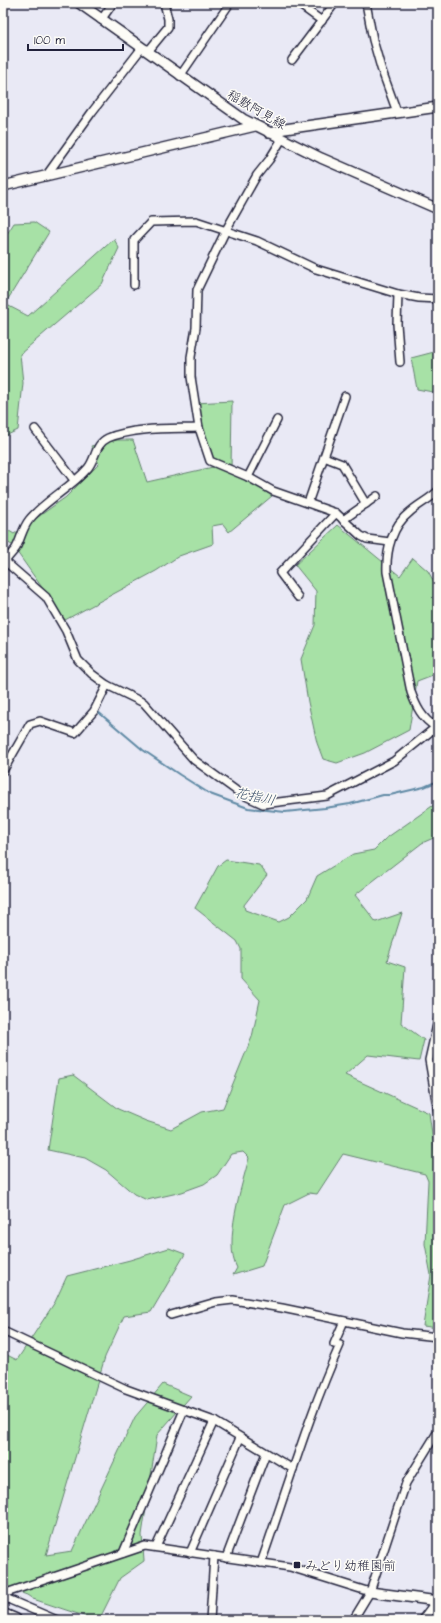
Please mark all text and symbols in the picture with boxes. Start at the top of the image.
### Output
scale bar [28,26,123,52]
text: 100 m [34,32,65,49]
street label: 稲敷阿見線 [224,86,290,134]
water label: 花指川 [232,783,277,811]
place label: みどり幼稚園前 [305,1557,396,1575]
marker: みどり幼稚園前 [292,1560,302,1570]

